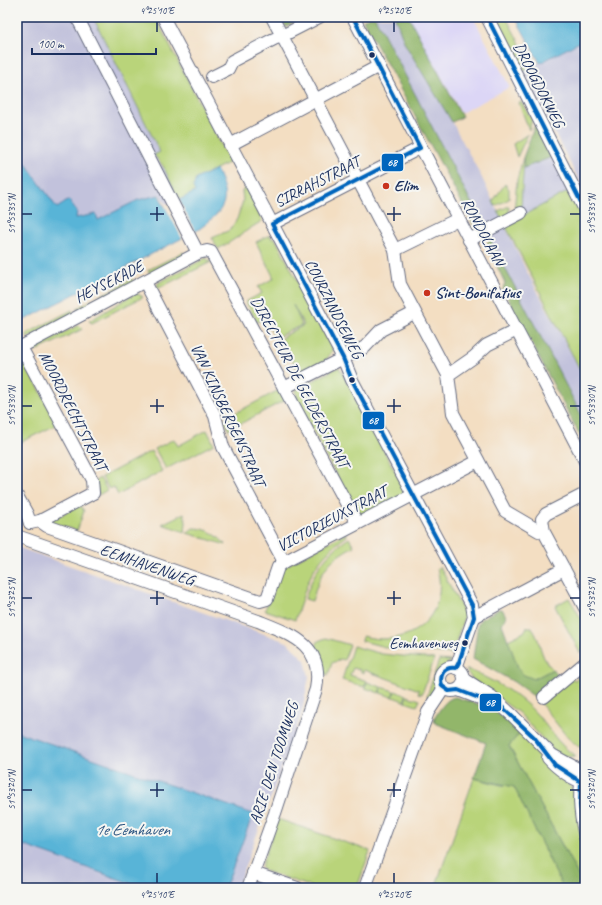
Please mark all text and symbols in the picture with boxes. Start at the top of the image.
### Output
text: 4°25'10"E [140,4,176,17]
text: 4°25'20"E [377,4,413,17]
scale bar [32,30,156,56]
text: 100 m [38,36,65,52]
street label: DROOGDOKWEG [509,39,570,133]
unlabelled marker [367,50,377,60]
street label: SIRRAHSTRAAT [271,150,366,212]
line badge: 68 [381,153,404,172]
text: 68 [387,155,399,169]
place label: Elim [394,176,420,196]
marker: Elim [381,181,391,191]
text: 51°53'35"N [5,192,18,234]
text: 51°53'35"N [585,192,598,234]
street label: RONDOLAAN [457,195,511,272]
street label: HEYSEKADE [71,255,149,308]
street label: COURZANDSEWEG [300,256,369,364]
place label: Sint-Bonifatius [435,283,522,303]
marker: Sint-Bonifatius [422,288,432,298]
street label: DIRECTEUR DE GELDERSTRAAT [246,293,355,474]
street label: VAN KINSBERGENSTRAAT [186,340,271,493]
street label: MOORDRECHTSTRAAT [34,348,113,477]
unlabelled marker [347,375,357,385]
text: 51°53'30"N [5,384,18,426]
text: 51°53'30"N [585,384,598,426]
line badge: 68 [362,411,385,430]
text: 68 [368,413,380,427]
street label: VICTORIEUXSTRAAT [273,479,395,556]
street label: EEMHAVENWEG [97,540,199,591]
text: 51°53'25"N [5,576,18,618]
text: 51°53'25"N [585,576,598,618]
place label: Eemhavenweg [389,634,460,653]
marker: Eemhavenweg [460,638,470,648]
line badge: 68 [479,693,502,712]
text: 68 [485,695,497,709]
street label: ARIE DEN TOOMWEG [245,697,304,827]
text: 51°53'20"N [5,768,18,810]
text: 51°53'20"N [585,768,598,810]
water label: 1e Eemhaven [95,819,171,840]
text: 4°25'10"E [140,888,176,901]
text: 4°25'20"E [377,888,413,901]

